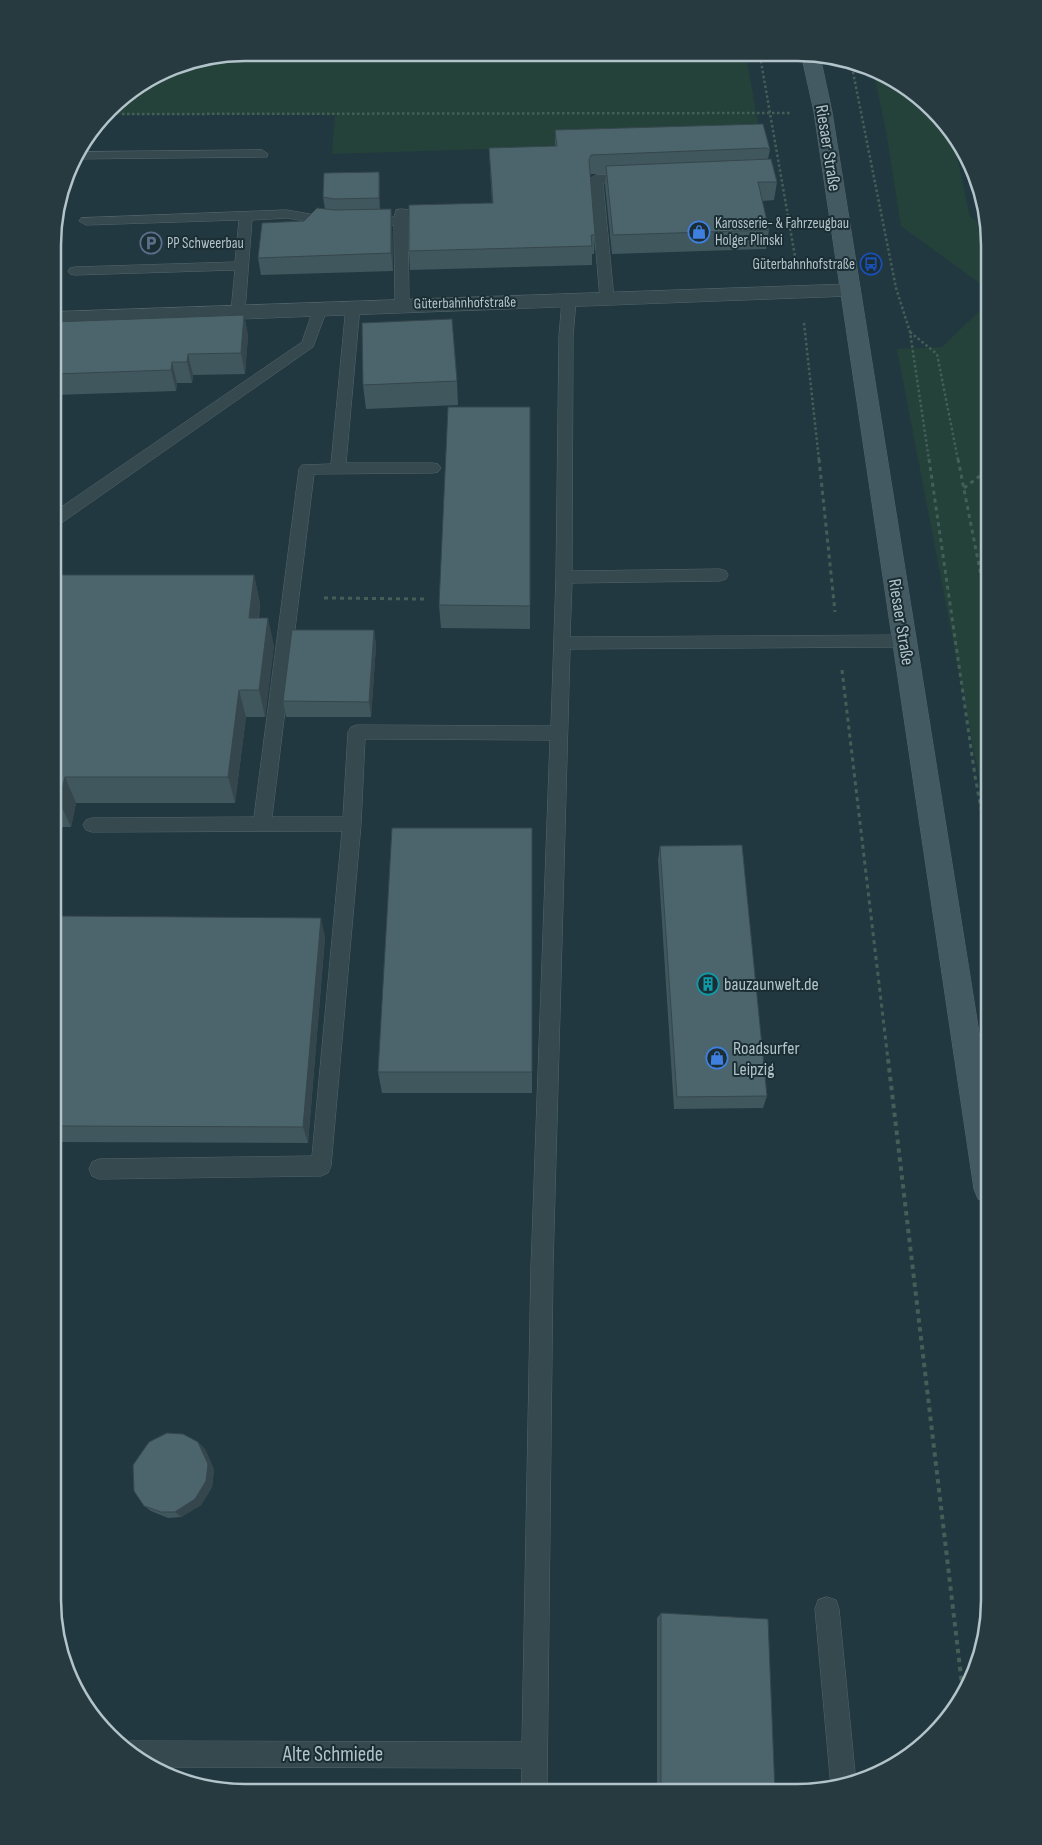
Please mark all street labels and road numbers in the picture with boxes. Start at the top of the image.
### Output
street label: Riesaer Straße [811,103,845,193]
street label: Güterbahnhofstraße [414,293,516,313]
street label: Riesaer Straße [884,577,918,667]
street label: Alte Schmiede [282,1742,383,1767]

